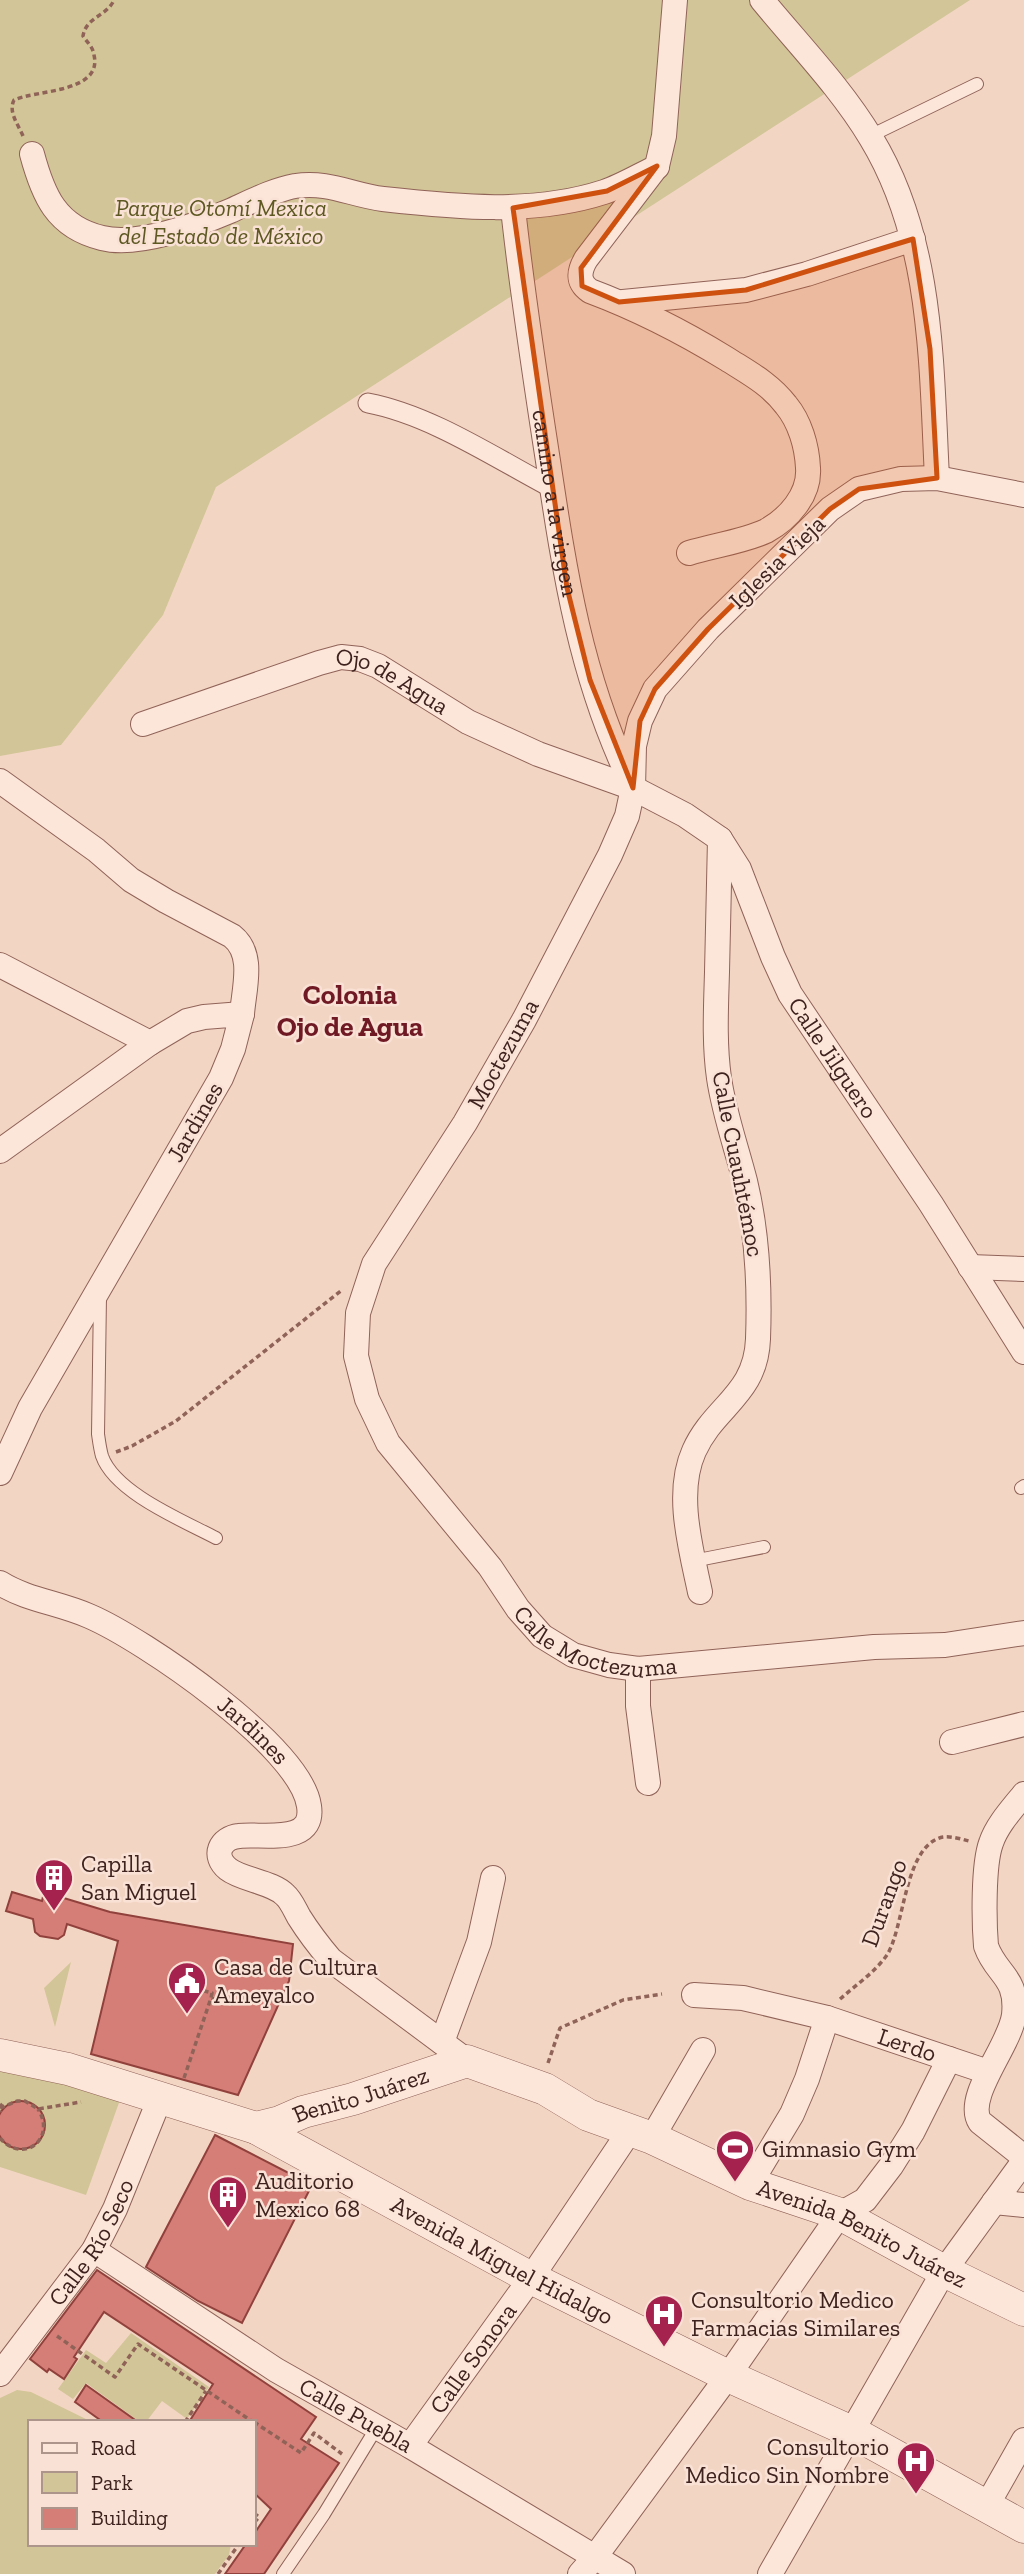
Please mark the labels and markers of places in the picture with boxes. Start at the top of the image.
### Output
place label: Capilla San Miguel [81,1849,197,1906]
building icon: Capilla San Miguel [33,1857,75,1912]
place label: Casa de Cultura Ameyalco [214,1952,378,2009]
public building icon: Casa de Cultura Ameyalco [166,1960,208,2015]
sports icon: Gimnasio Gym [714,2128,756,2183]
place label: Gimnasio Gym [762,2134,916,2163]
place label: Auditorio Mexico 68 [255,2166,360,2223]
building icon: Auditorio Mexico 68 [207,2174,249,2229]
place label: Consultorio Medico Farmacias Similares [691,2285,900,2342]
hospital icon: Consultorio Medico Farmacias Similares [643,2293,685,2348]
place label: Consultorio Medico Sin Nombre [685,2432,889,2489]
hospital icon: Consultorio Medico Sin Nombre [895,2440,937,2495]

